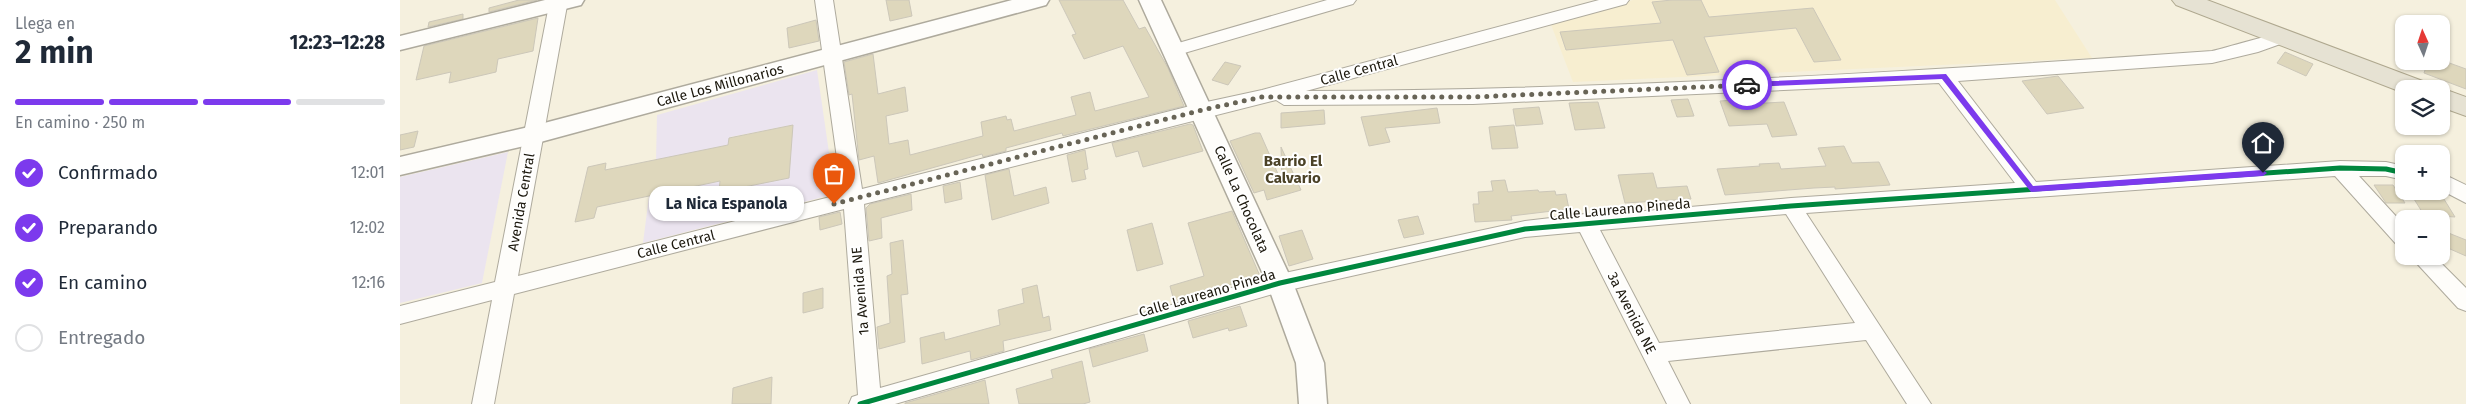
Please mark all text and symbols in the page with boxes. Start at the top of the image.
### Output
text: Llega en [15,14,75,33]
north arrow [2395,15,2450,70]
map controls [2395,15,2450,265]
text: 12:23–12:28 [290,31,385,54]
text: 2 min [15,33,94,71]
street label: Calle Central [1318,52,1400,89]
street label: Calle Los Millonarios [655,60,786,111]
courier [1722,60,1772,110]
icon: car [1733,71,1761,99]
button: layers [2395,80,2450,135]
text: En camino · 250 m [15,113,145,132]
pin [2242,122,2284,173]
icon: home [2249,129,2277,157]
street label: Calle La Chocolata [1210,143,1273,256]
button: + [2395,145,2450,200]
street label: Avenida Central [505,152,538,252]
district label: Barrio El Calvario [1264,152,1323,187]
pin [813,153,855,204]
icon: check [15,159,43,187]
icon: bag [820,160,848,188]
text: Confirmado [58,161,158,184]
text: 12:01 [351,163,385,182]
callout: La Nica Espanola [649,186,804,222]
text: La Nica Espanola [665,194,788,213]
street label: Calle Laureano Pineda [1549,195,1691,224]
button: − [2395,210,2450,265]
icon: check [15,214,43,242]
text: Preparando [58,216,158,239]
text: 12:02 [350,218,385,237]
street label: Calle Central [635,227,717,262]
street label: 1a Avenida NE [848,246,873,336]
street label: Calle Laureano Pineda [1137,266,1277,321]
icon: check [15,269,43,297]
street label: 3a Avenida NE [1604,269,1659,357]
text: En camino [58,271,147,294]
text: 12:16 [351,273,385,292]
text: Entregado [58,326,145,349]

